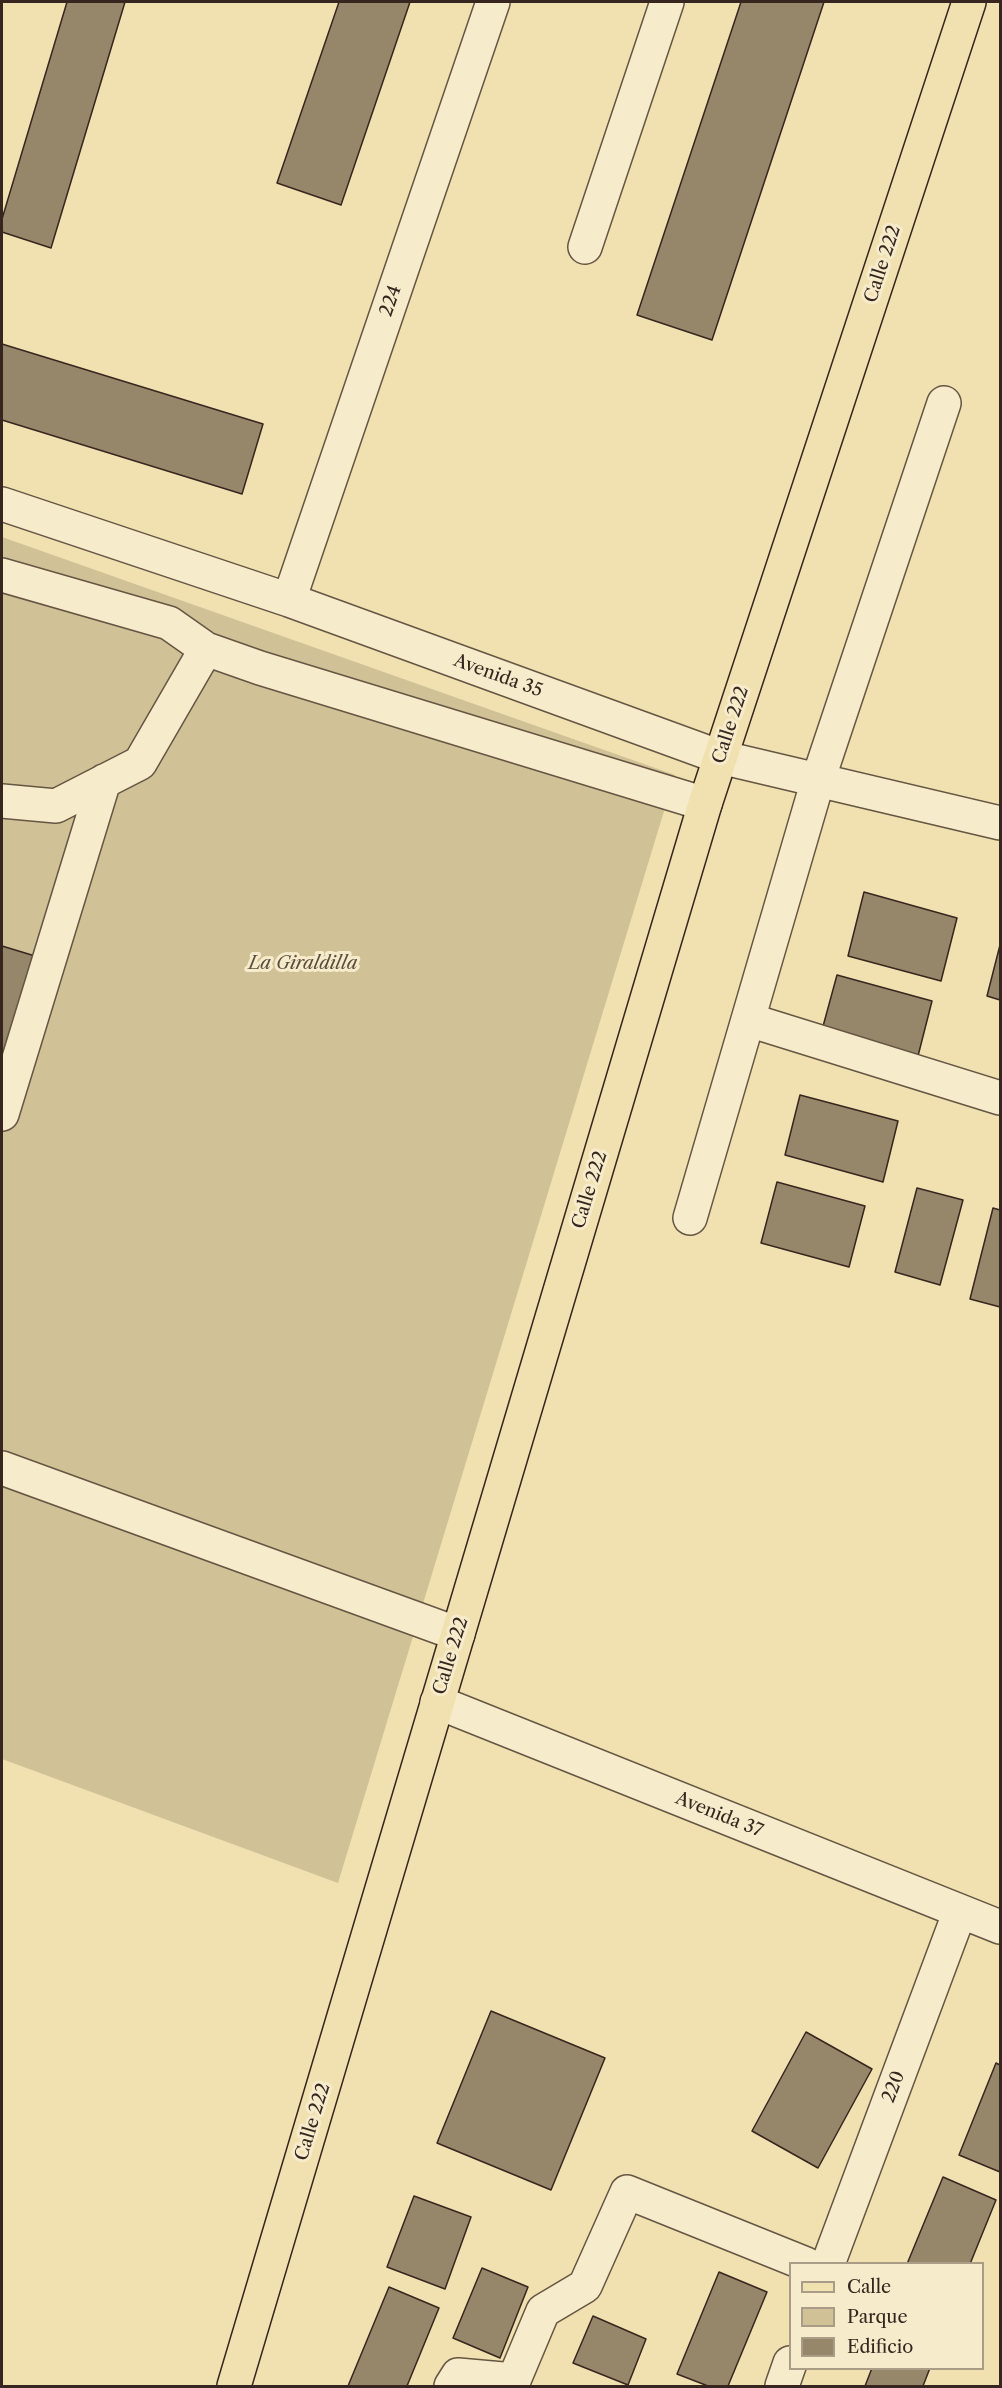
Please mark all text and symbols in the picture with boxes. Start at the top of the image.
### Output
street label: Calle 222 [860,223,906,305]
street label: 224 [376,283,406,319]
street label: Avenida 35 [451,650,545,702]
street label: Calle 222 [708,684,754,766]
park label: La Giraldilla [249,953,357,975]
street label: Calle 222 [568,1149,612,1231]
street label: Calle 222 [429,1615,473,1697]
street label: Avenida 37 [672,1788,766,1842]
street label: 220 [878,2068,910,2106]
street label: Calle 222 [291,2081,335,2163]
legend [789,2262,984,2370]
text: Calle [847,2276,891,2298]
text: Parque [847,2306,908,2328]
text: Edificio [847,2336,913,2358]

